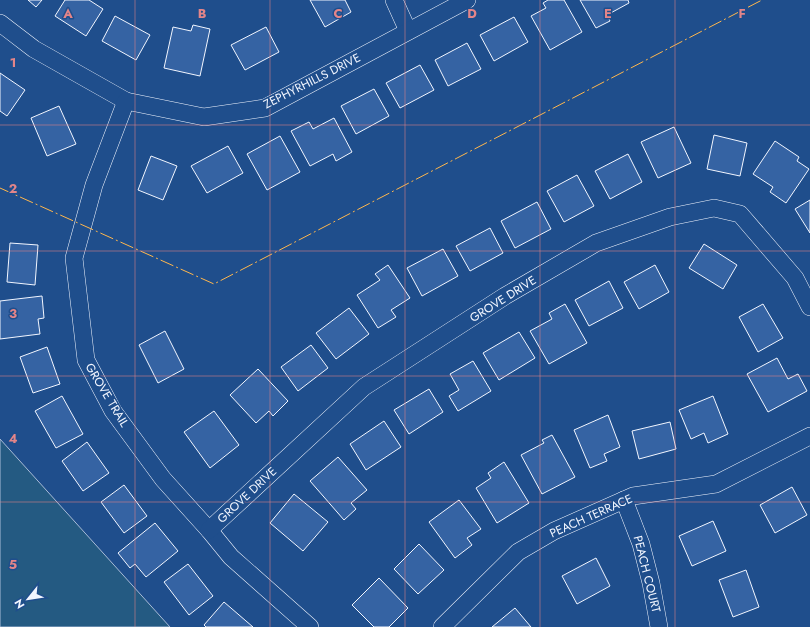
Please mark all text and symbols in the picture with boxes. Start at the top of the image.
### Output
text: A [62,4,73,23]
text: B [198,4,207,23]
text: C [333,4,343,23]
text: D [467,4,477,23]
text: E [604,4,612,23]
text: F [738,4,746,23]
street label: ZEPHYRHILLS DRIVE [260,49,364,113]
text: 1 [10,53,16,72]
text: 2 [9,179,17,198]
street label: GROVE DRIVE [466,271,540,327]
text: 3 [9,304,17,323]
street label: GROVE TRAIL [81,360,134,431]
text: 4 [8,429,18,448]
street label: GROVE DRIVE [213,463,281,527]
street label: PEACH TERRACE [547,490,635,542]
street label: PEACH COURT [629,534,665,615]
text: 5 [9,555,17,574]
north arrow [8,579,48,619]
text: N [10,596,28,612]

